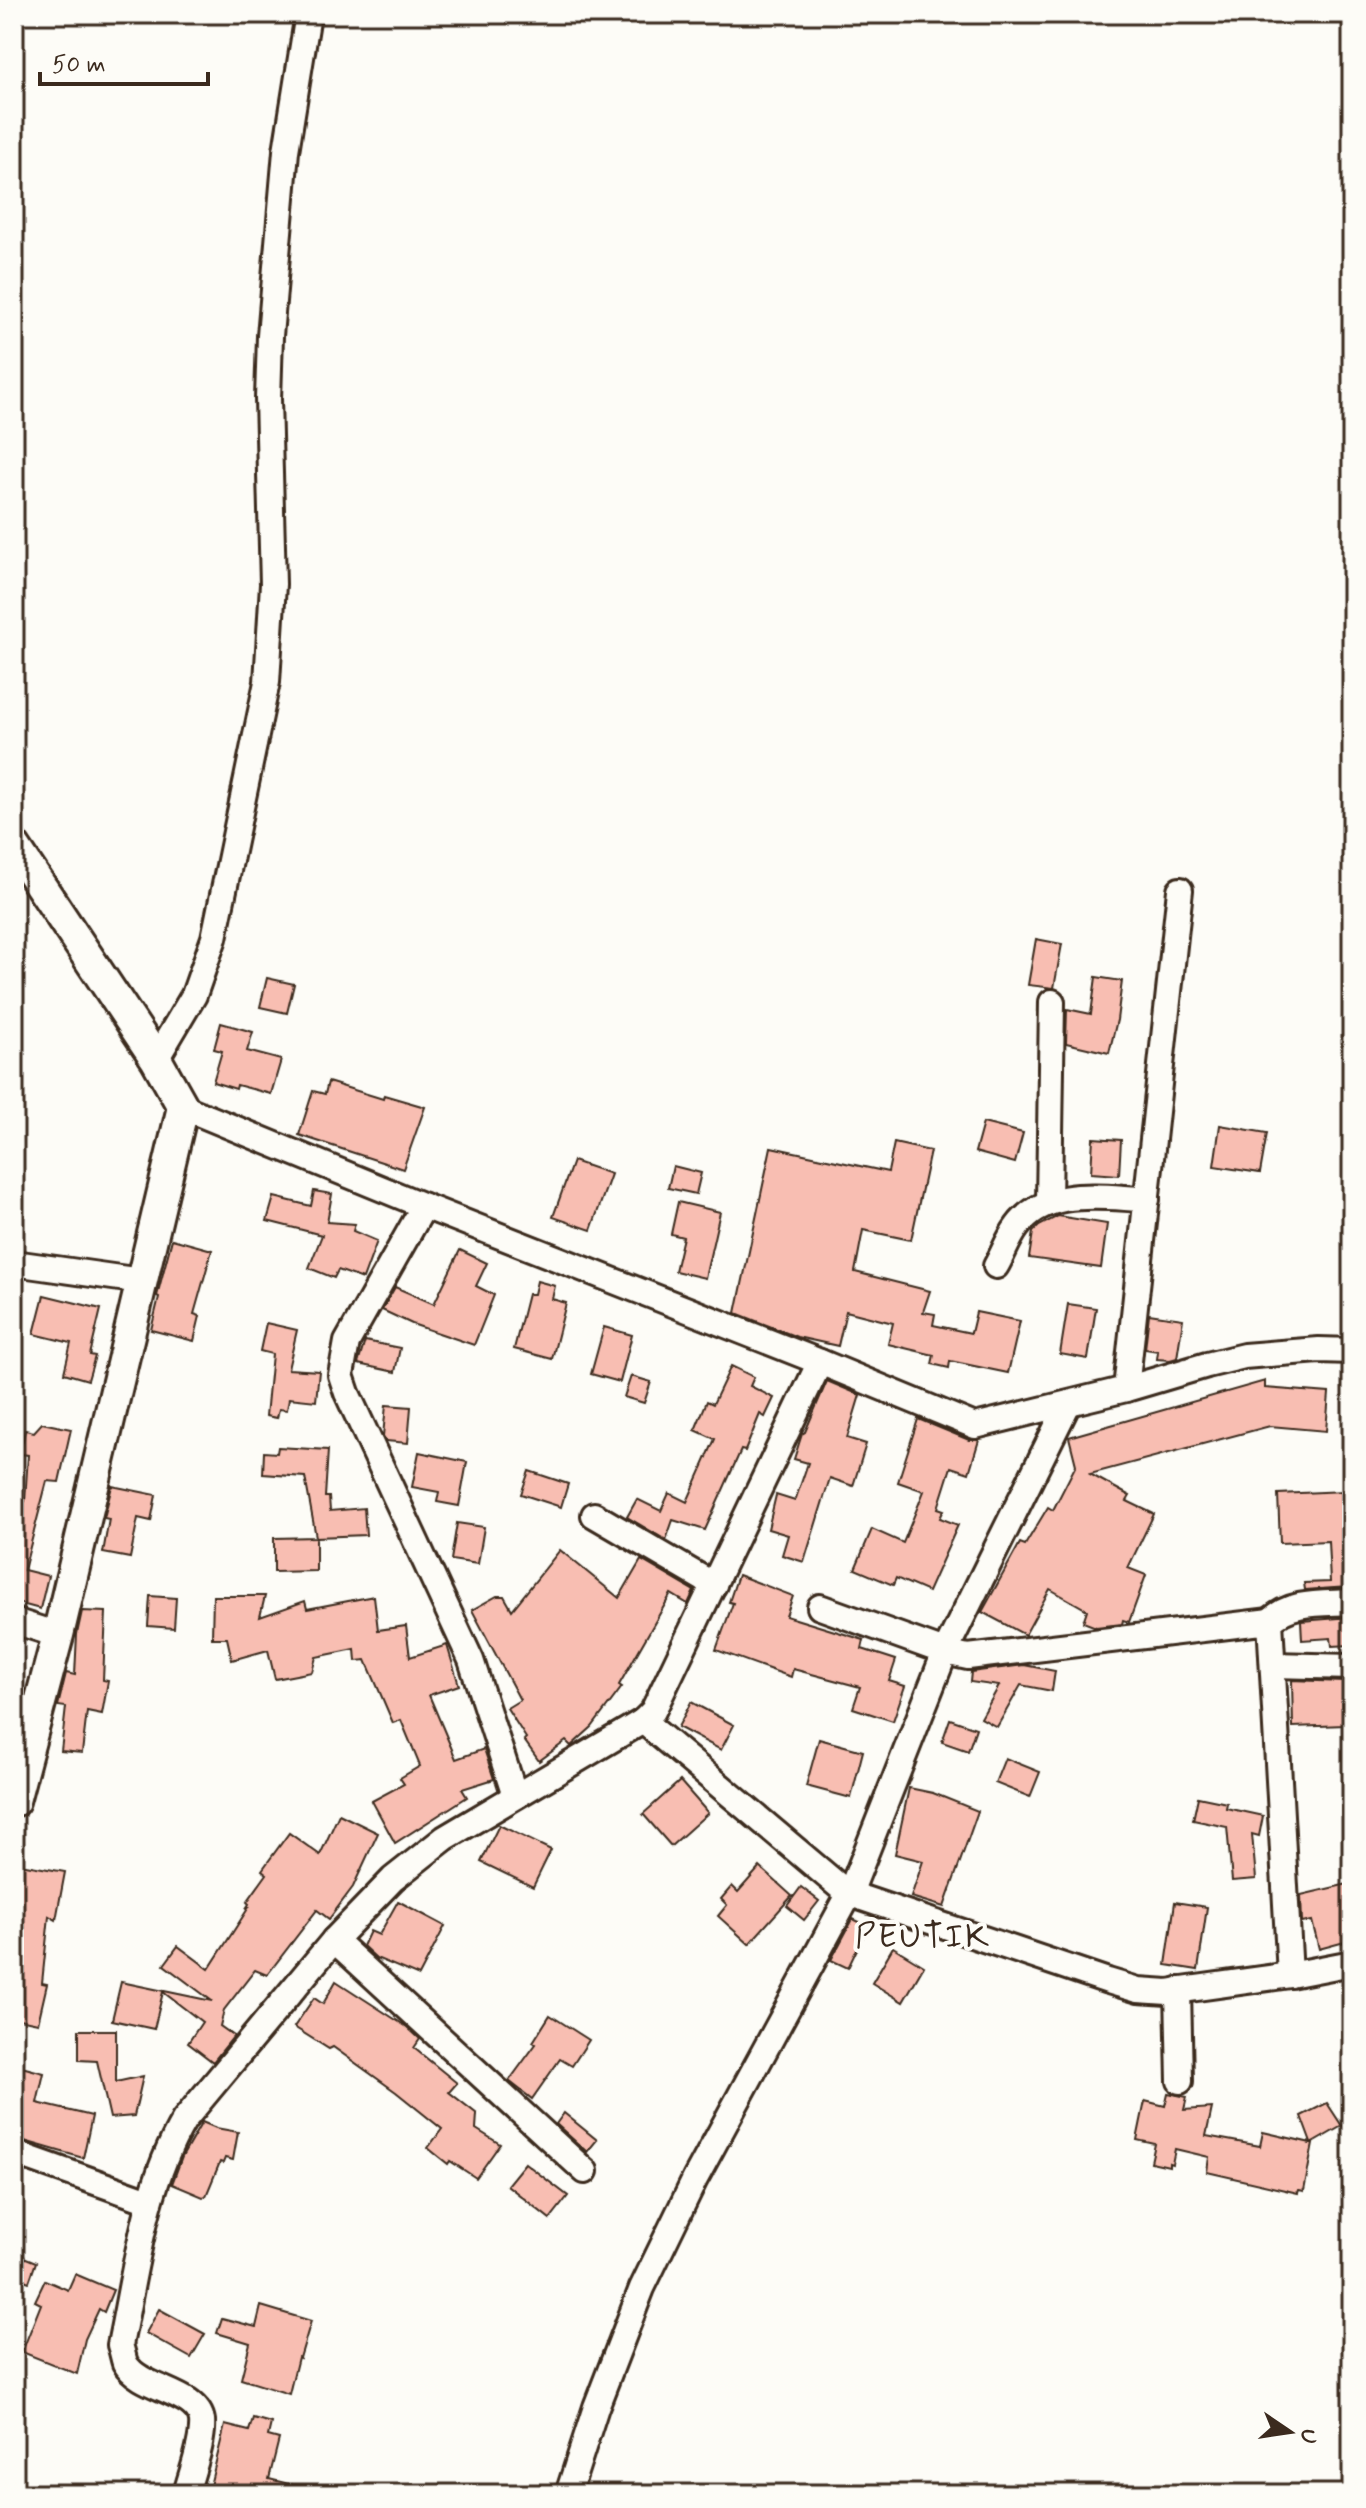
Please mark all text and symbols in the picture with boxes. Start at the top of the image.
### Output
scale bar [40,36,208,86]
text: 50 m [52,50,106,81]
district label: PEUTIK [855,1915,991,1960]
north arrow [1250,2392,1330,2472]
text: U [1292,2426,1323,2446]

